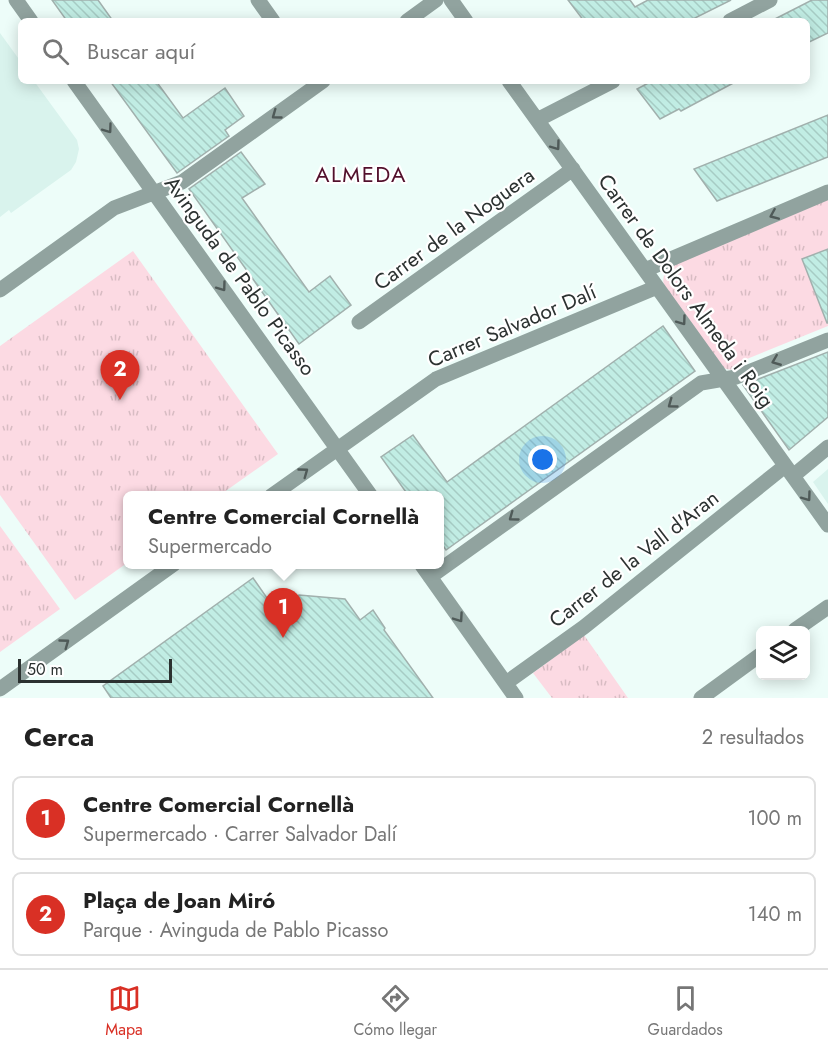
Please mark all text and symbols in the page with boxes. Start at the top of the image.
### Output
search box [18,18,810,84]
icon: search [39,35,72,68]
text: Buscar aquí [87,35,195,67]
one-way arrow [271,108,282,119]
one-way arrow [101,122,112,133]
one-way arrow [548,139,559,150]
district label: ALMEDA [315,158,407,190]
street label: Carrer de la Noguera [367,160,541,298]
street label: Carrer de Dolors Almeda i Roig [591,168,781,414]
street label: Avinguda de Pablo Picasso [157,170,323,382]
one-way arrow [770,208,781,220]
street label: Carrer Salvador Dalí [423,276,602,375]
one-way arrow [215,281,226,292]
one-way arrow [674,315,685,326]
pin: 2 [100,350,140,400]
one-way arrow [771,354,782,366]
one-way arrow [667,397,678,408]
your location [528,445,557,474]
one-way arrow [297,468,308,479]
street label: Carrer de la Vall d'Aran [543,483,725,635]
one-way arrow [800,490,811,501]
popup [123,491,444,569]
text: Centre Comercial Cornellà [148,500,419,532]
one-way arrow [509,510,520,521]
text: Supermercado [148,532,272,561]
pin: 1 [264,588,302,638]
one-way arrow [452,611,463,622]
map controls [756,626,810,680]
button: layers [756,626,810,680]
one-way arrow [58,639,69,650]
scale bar [18,656,172,684]
text: 50 m [27,658,63,681]
text: Cerca [24,718,94,756]
text: 2 resultados [702,723,804,752]
text: Centre Comercial Cornellà [83,788,354,820]
text: 1 [40,804,51,833]
text: 100 m [747,804,802,833]
text: Supermercado · Carrer Salvador Dalí [83,820,397,849]
text: Plaça de Joan Miró [83,884,275,916]
text: 2 [39,900,52,929]
text: 140 m [748,900,802,929]
text: Parque · Avinguda de Pablo Picasso [83,916,388,945]
tab: Mapa [105,982,143,1041]
tab: Cómo llegar [353,982,437,1041]
tab: Guardados [648,982,723,1041]

